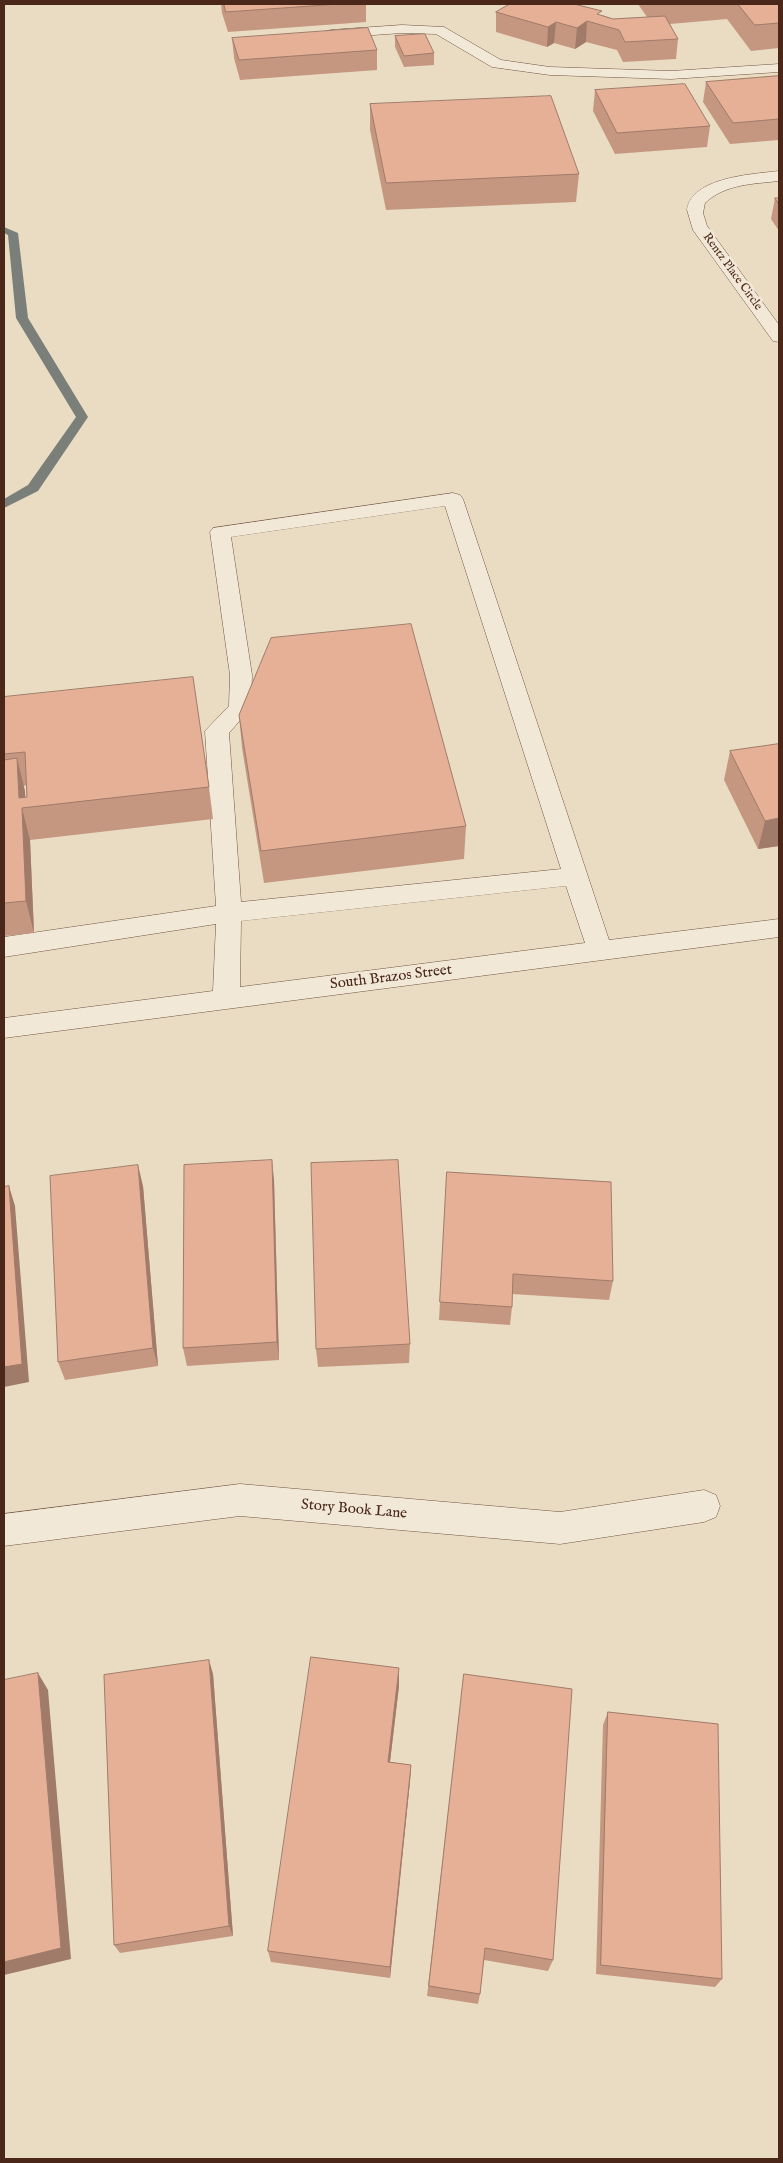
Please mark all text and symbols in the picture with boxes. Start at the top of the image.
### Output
street label: Rentz Place Circle [699,231,765,313]
street label: South Brazos Street [329,962,453,994]
street label: Story Book Lane [300,1496,408,1524]

